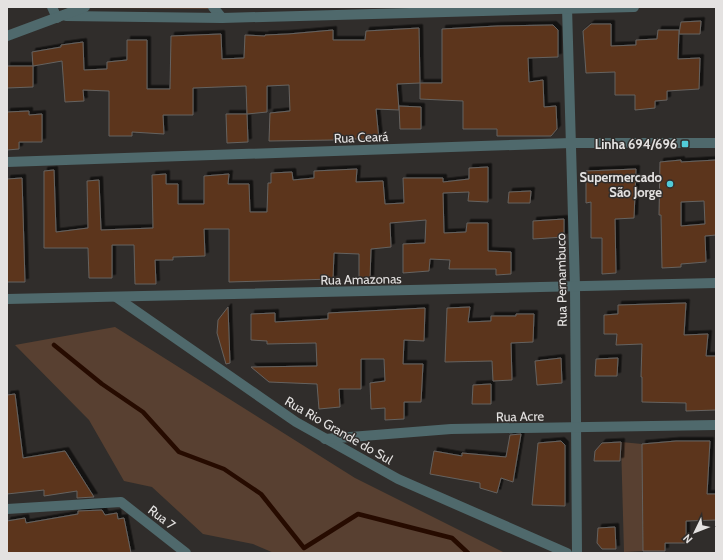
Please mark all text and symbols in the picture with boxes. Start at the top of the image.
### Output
street label: Rua Ceará [333,128,389,146]
place label: Linha 694/696 [595,136,677,152]
marker: Linha 694/696 [680,139,690,149]
place label: Supermercado São Jorge [580,169,663,200]
marker: Supermercado São Jorge [665,179,675,189]
street label: Rua Pernambuco [552,233,570,327]
street label: Rua Amazonas [320,270,402,288]
street label: Rua Rio Grande do Sul [282,393,396,467]
street label: Rua Acre [496,408,544,424]
street label: Rua 7 [145,501,179,533]
north arrow [675,512,715,552]
text: N [680,531,695,546]

